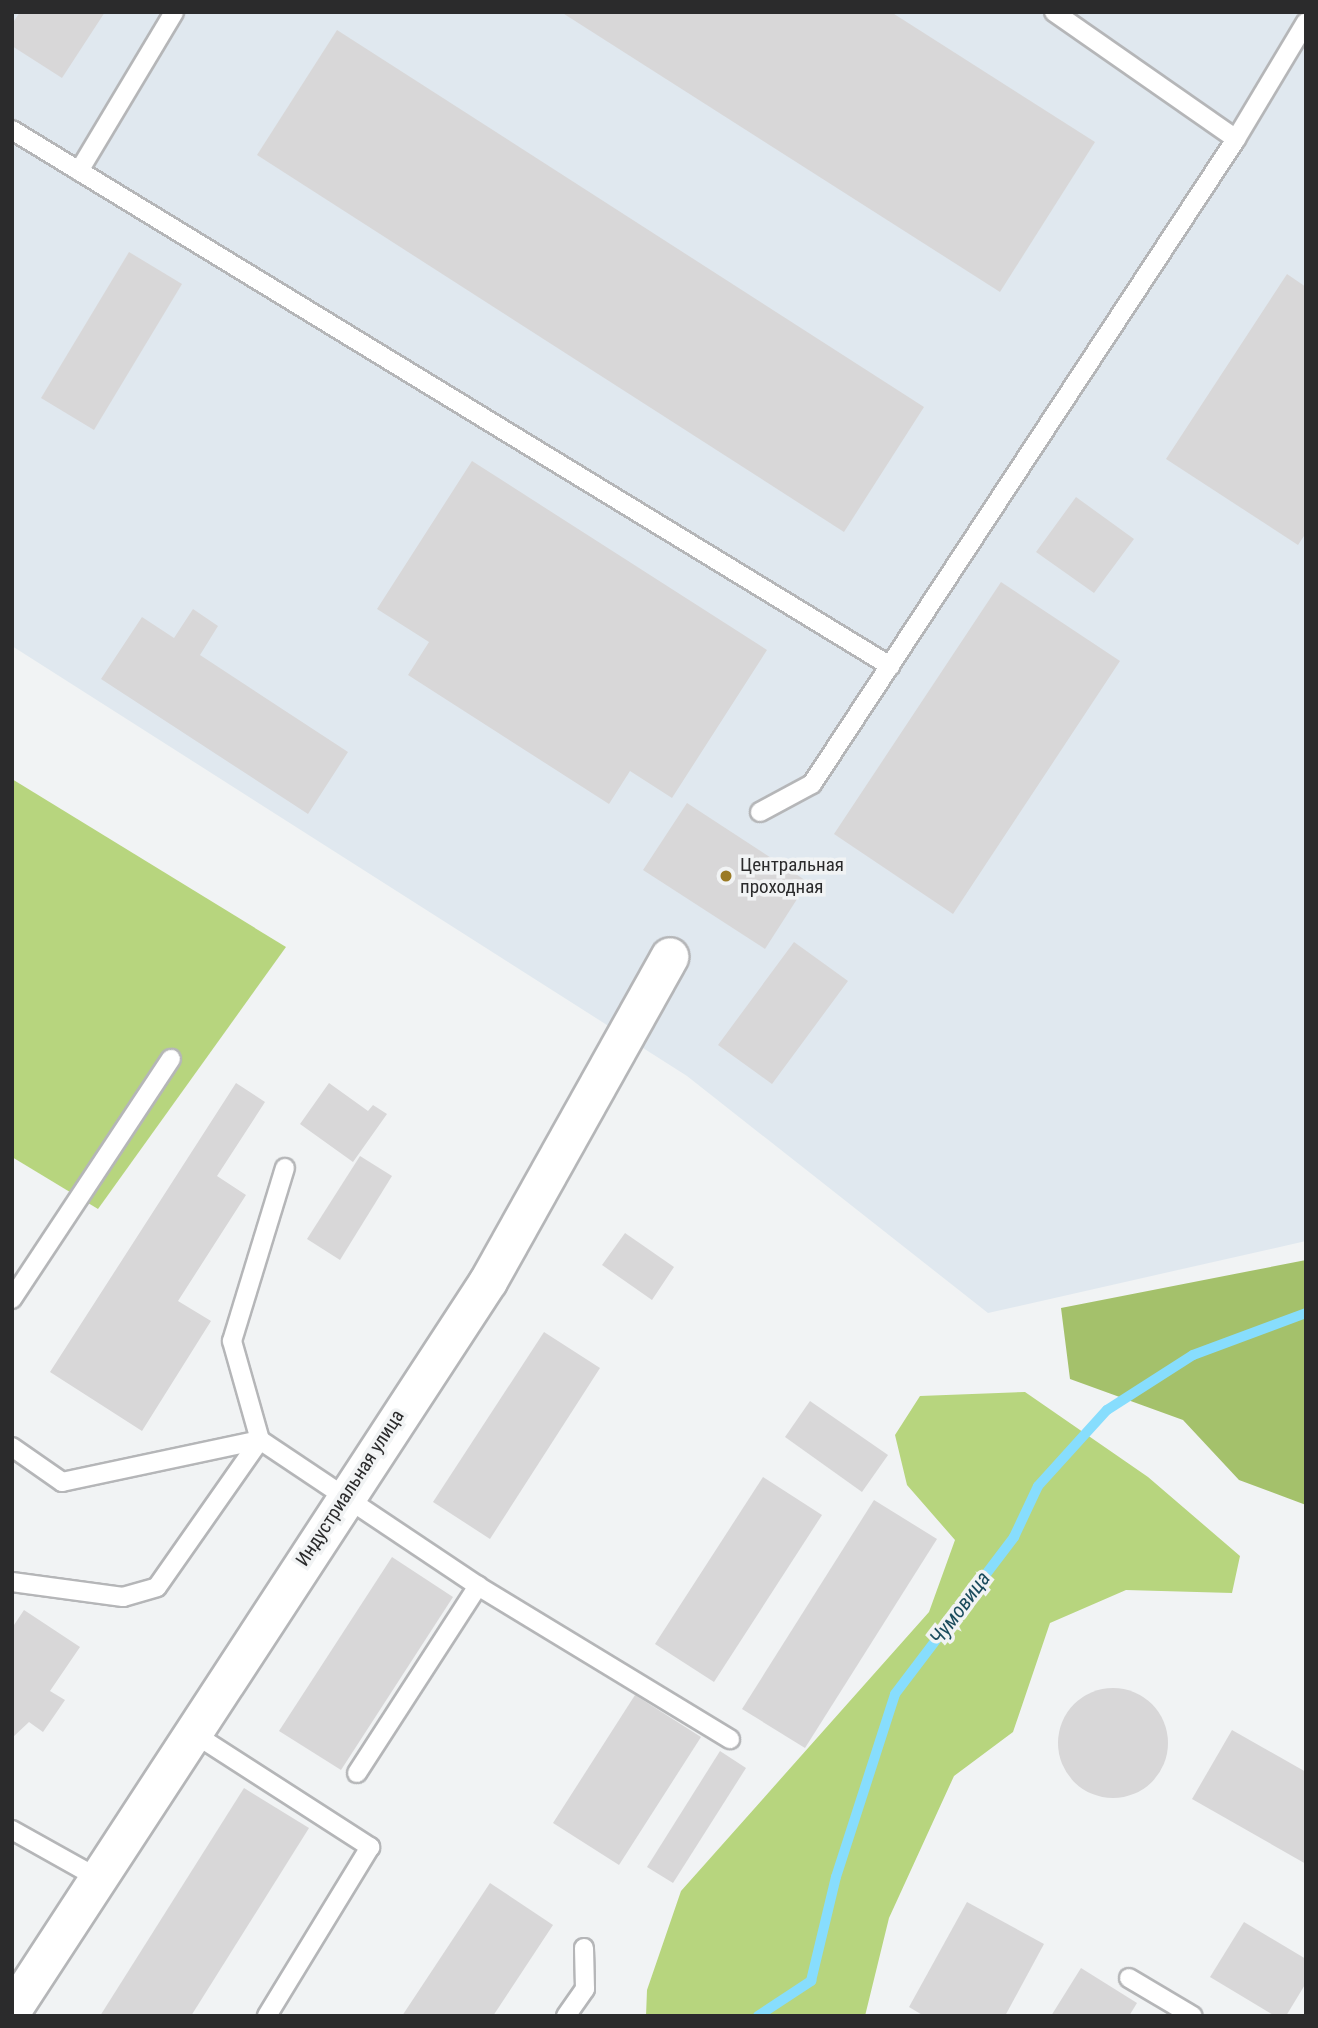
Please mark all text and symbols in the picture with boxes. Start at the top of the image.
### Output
place label: Центральная проходная [740,854,844,898]
marker: Центральная проходная [718,868,734,884]
street label: Индустриальная улица [291,1406,409,1570]
water label: Чумовица [924,1566,996,1650]

